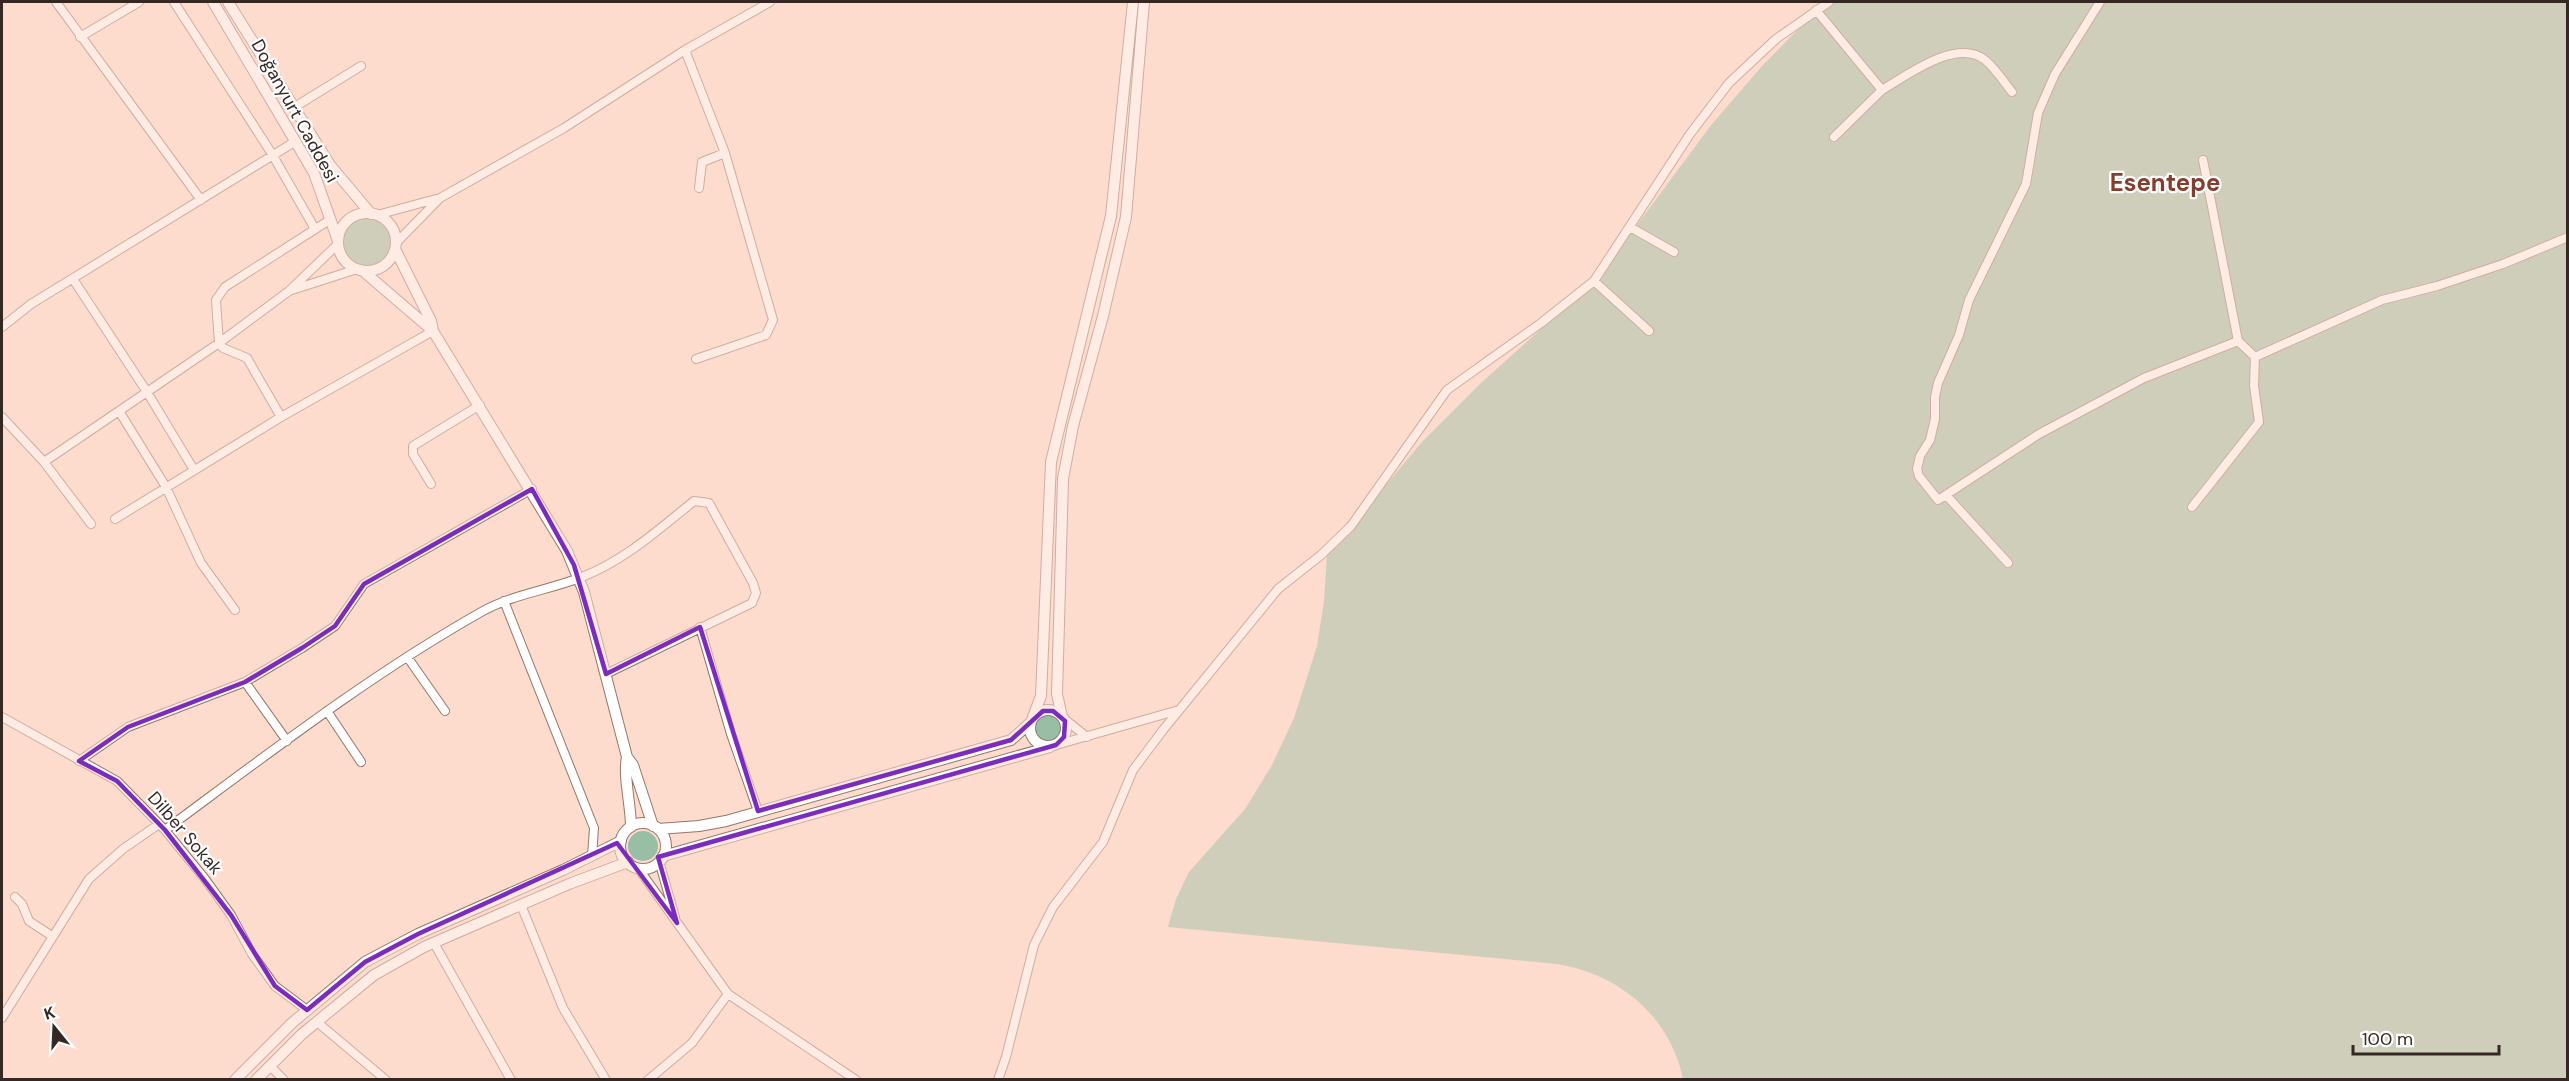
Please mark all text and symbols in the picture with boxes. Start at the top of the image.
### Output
street label: Doğanyurt Caddesi [246,35,344,187]
district label: Esentepe [2110,167,2220,198]
street label: Dilber Sokak [142,786,228,880]
north arrow [24,997,84,1057]
text: K [41,1001,58,1025]
scale bar [2353,1018,2498,1056]
text: 100 m [2362,1027,2413,1051]

